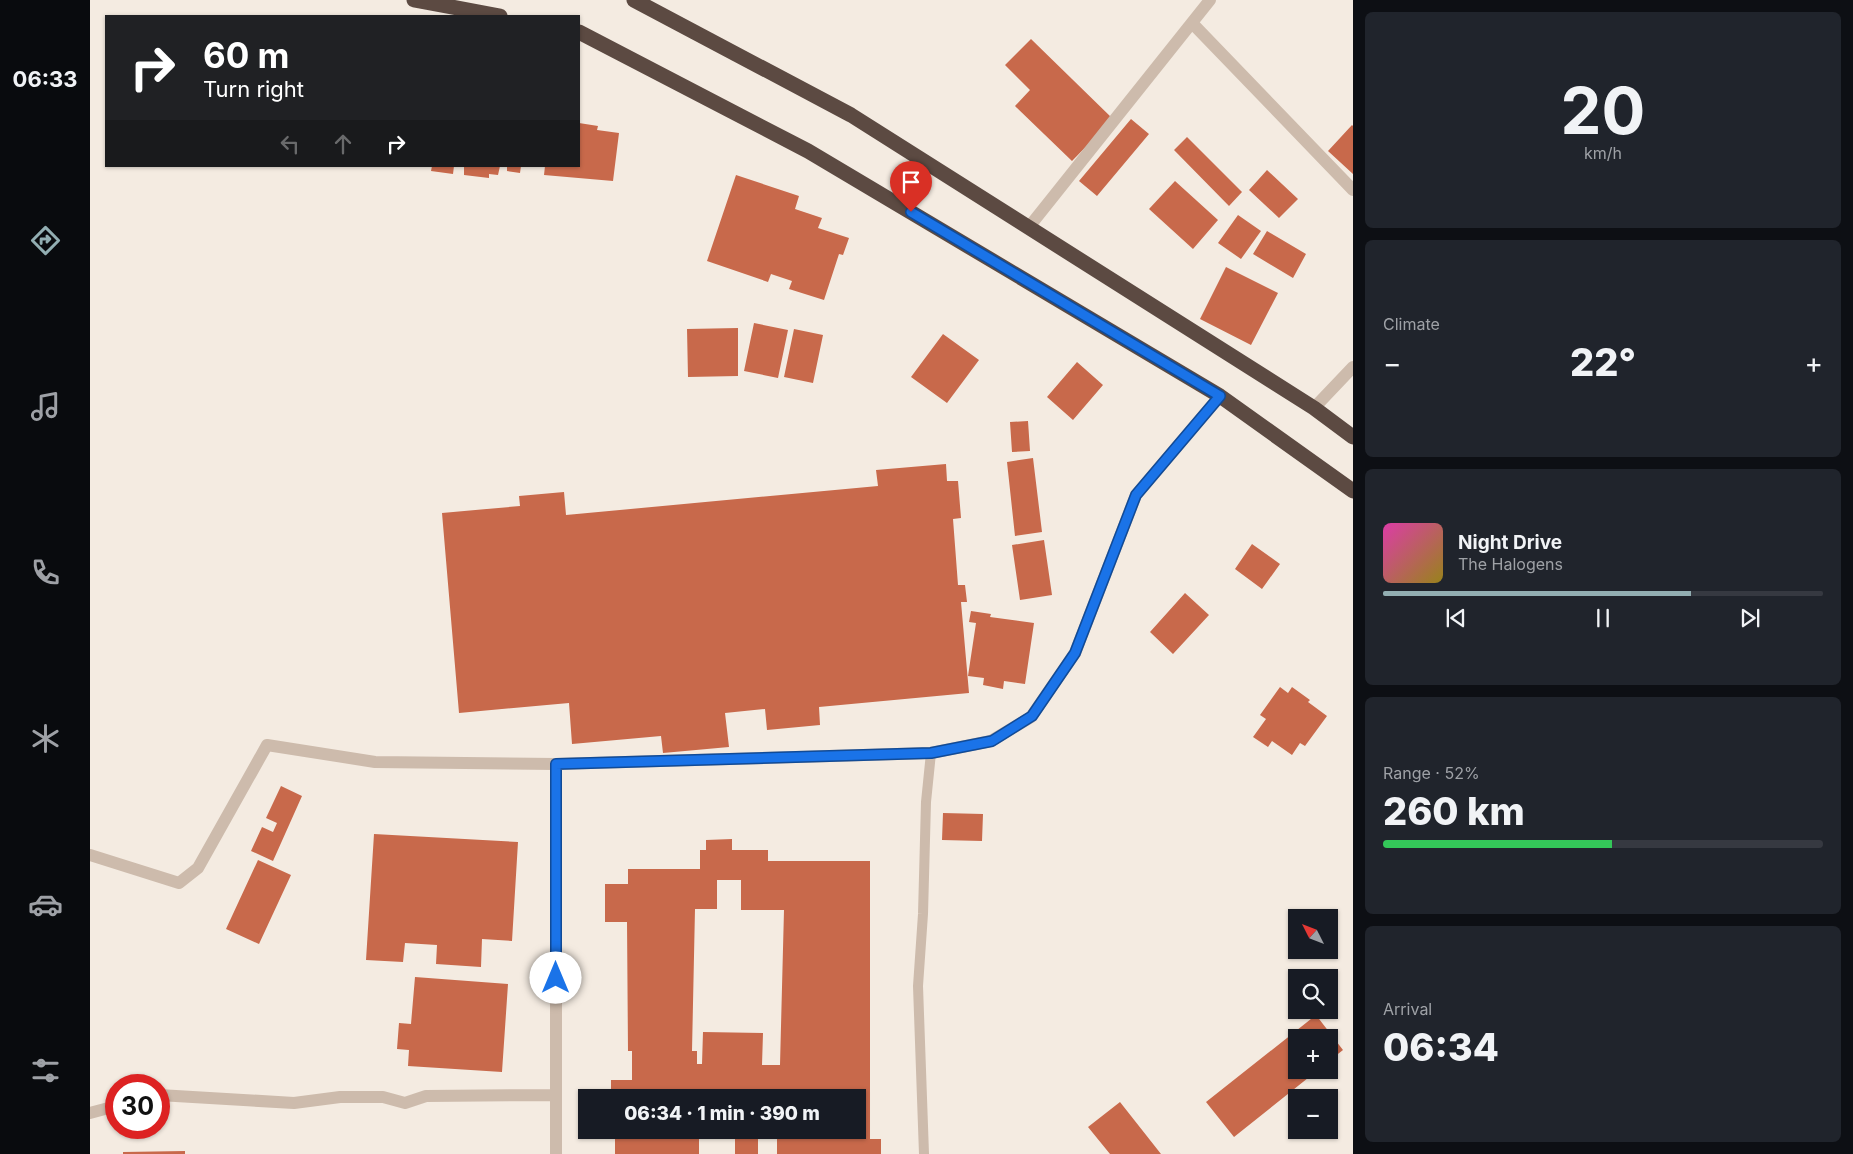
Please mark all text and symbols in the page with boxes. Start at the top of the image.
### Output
text: 60 m [203,34,290,76]
icon: right [120,35,185,100]
text: 06:33 [13,66,77,92]
text: 20 [1561,71,1645,150]
text: Turn right [203,76,304,102]
icon: left [276,130,304,158]
icon: ahead [329,130,357,158]
icon: right [382,130,410,158]
text: km/h [1584,143,1622,163]
pin [890,161,932,212]
icon: arrive [897,168,925,196]
icon: directions [28,223,63,258]
text: Climate [1383,314,1440,334]
text: 22° [1570,339,1636,385]
text: − [1383,346,1402,380]
text: + [1804,346,1823,380]
icon: music [28,389,63,424]
text: Night Drive [1458,531,1562,554]
text: The Halogens [1458,554,1563,574]
icon: phone [28,555,63,590]
icon: previous [1442,604,1470,632]
icon: pause [1589,604,1617,632]
icon: next [1736,604,1764,632]
icon: climate [28,721,63,756]
text: Range · 52% [1383,763,1480,783]
text: 260 km [1383,788,1525,834]
icon: car [28,887,63,922]
north arrow [1288,909,1338,959]
map controls [1288,909,1338,1139]
position arrow [529,951,581,1003]
button: search [1288,969,1338,1019]
text: Arrival [1383,999,1432,1019]
text: 06:34 [1383,1024,1499,1070]
button: + [1288,1029,1338,1079]
icon: filters [28,1053,63,1088]
speed limit sign: 30 [105,1074,170,1139]
button: − [1288,1089,1338,1139]
text: 06:34 · 1 min · 390 m [624,1102,820,1125]

